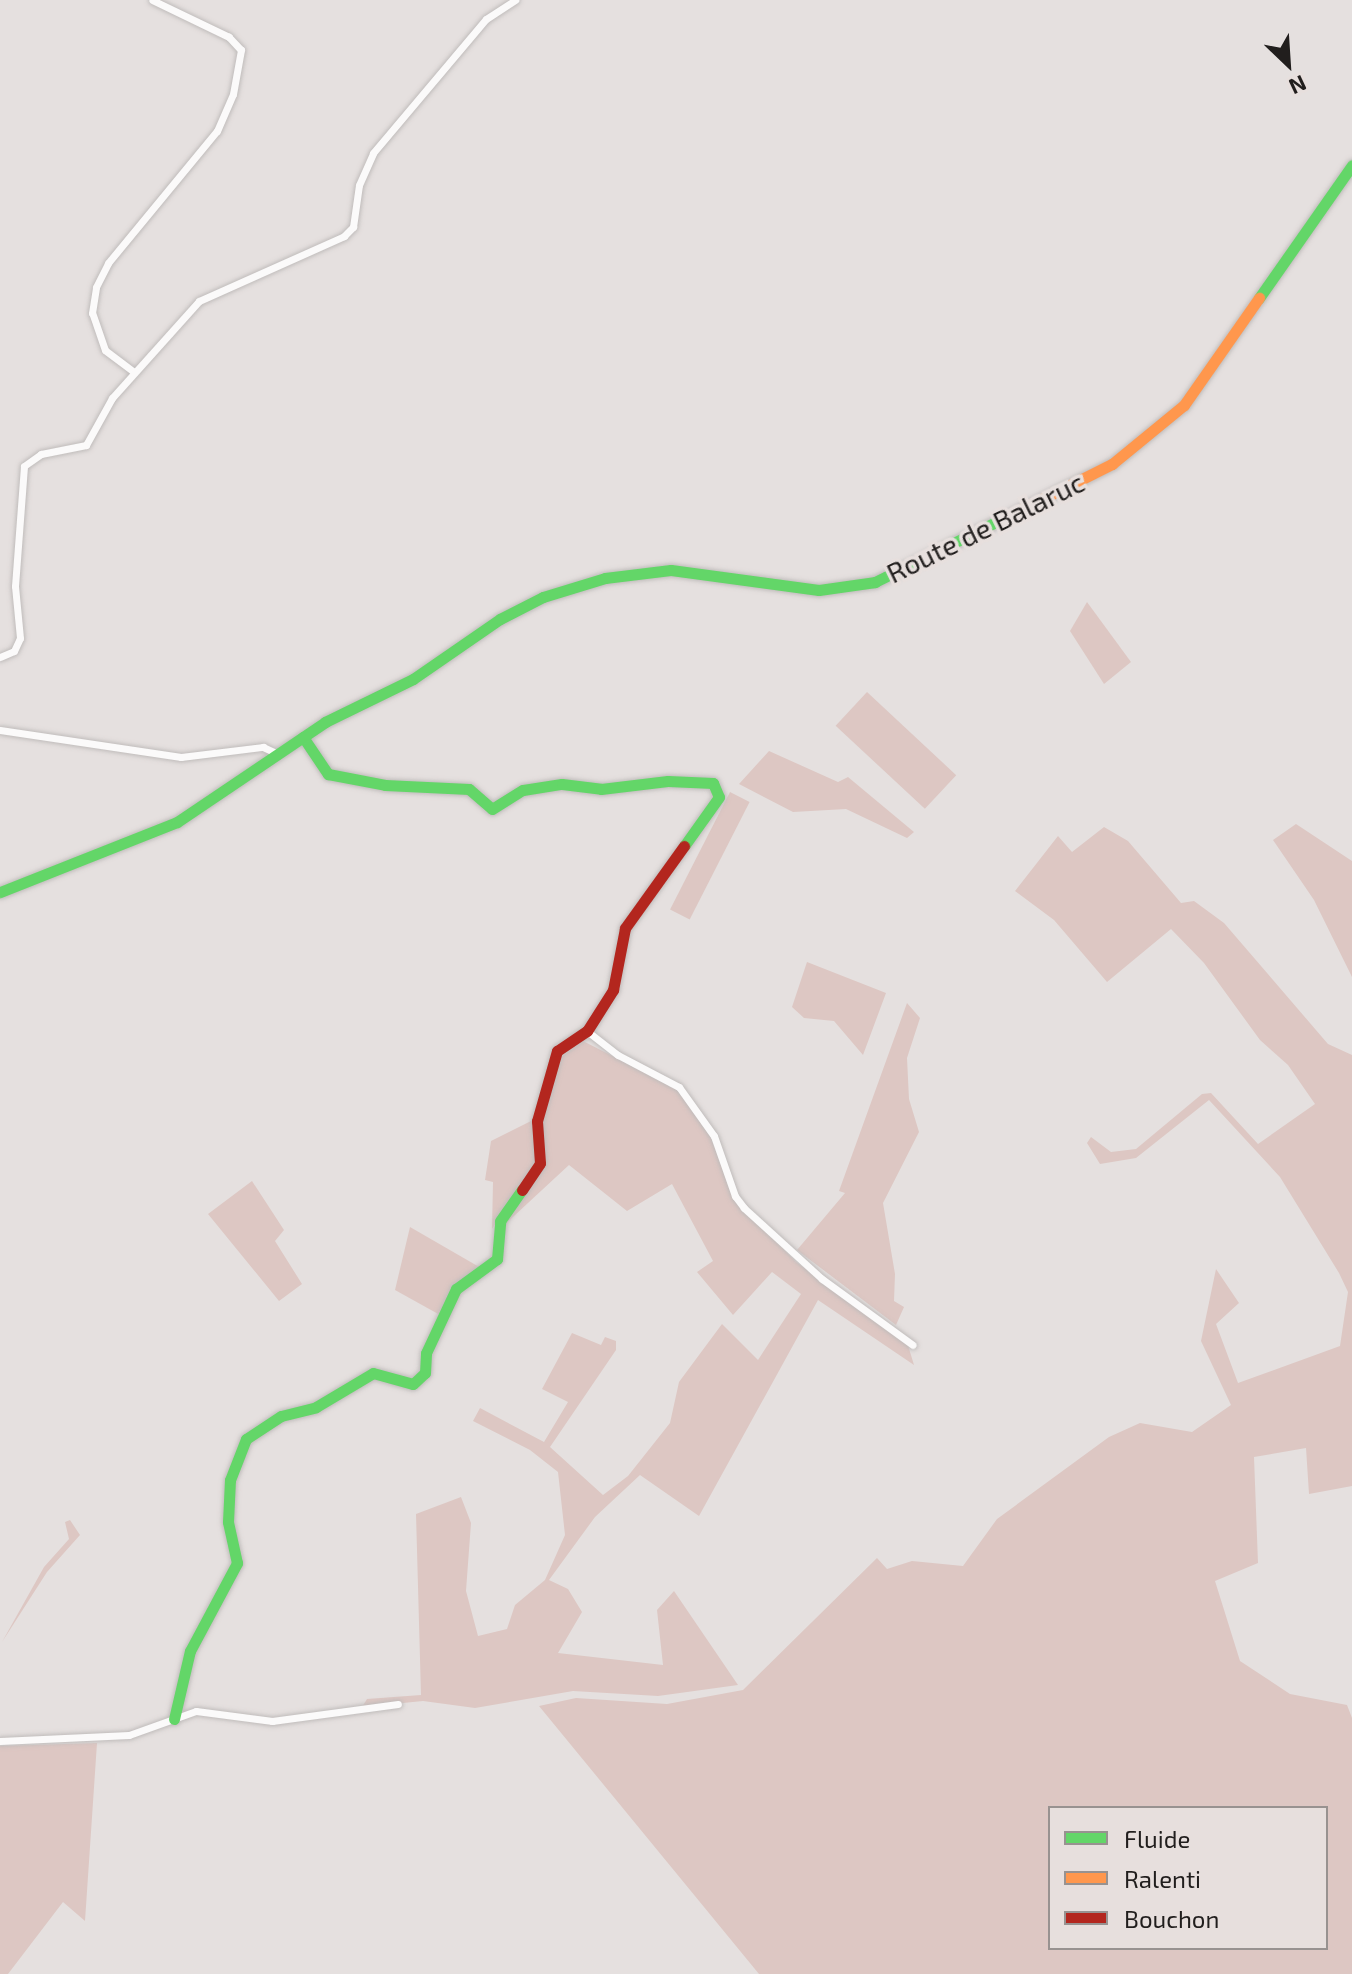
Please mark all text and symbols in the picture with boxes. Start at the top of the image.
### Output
north arrow [1248,24,1328,104]
text: N [1285,71,1311,101]
street label: Route de Balaruc [881,465,1089,589]
legend [1048,1806,1328,1950]
text: Fluide [1124,1824,1190,1853]
text: Ralenti [1124,1864,1201,1893]
text: Bouchon [1124,1904,1219,1933]

